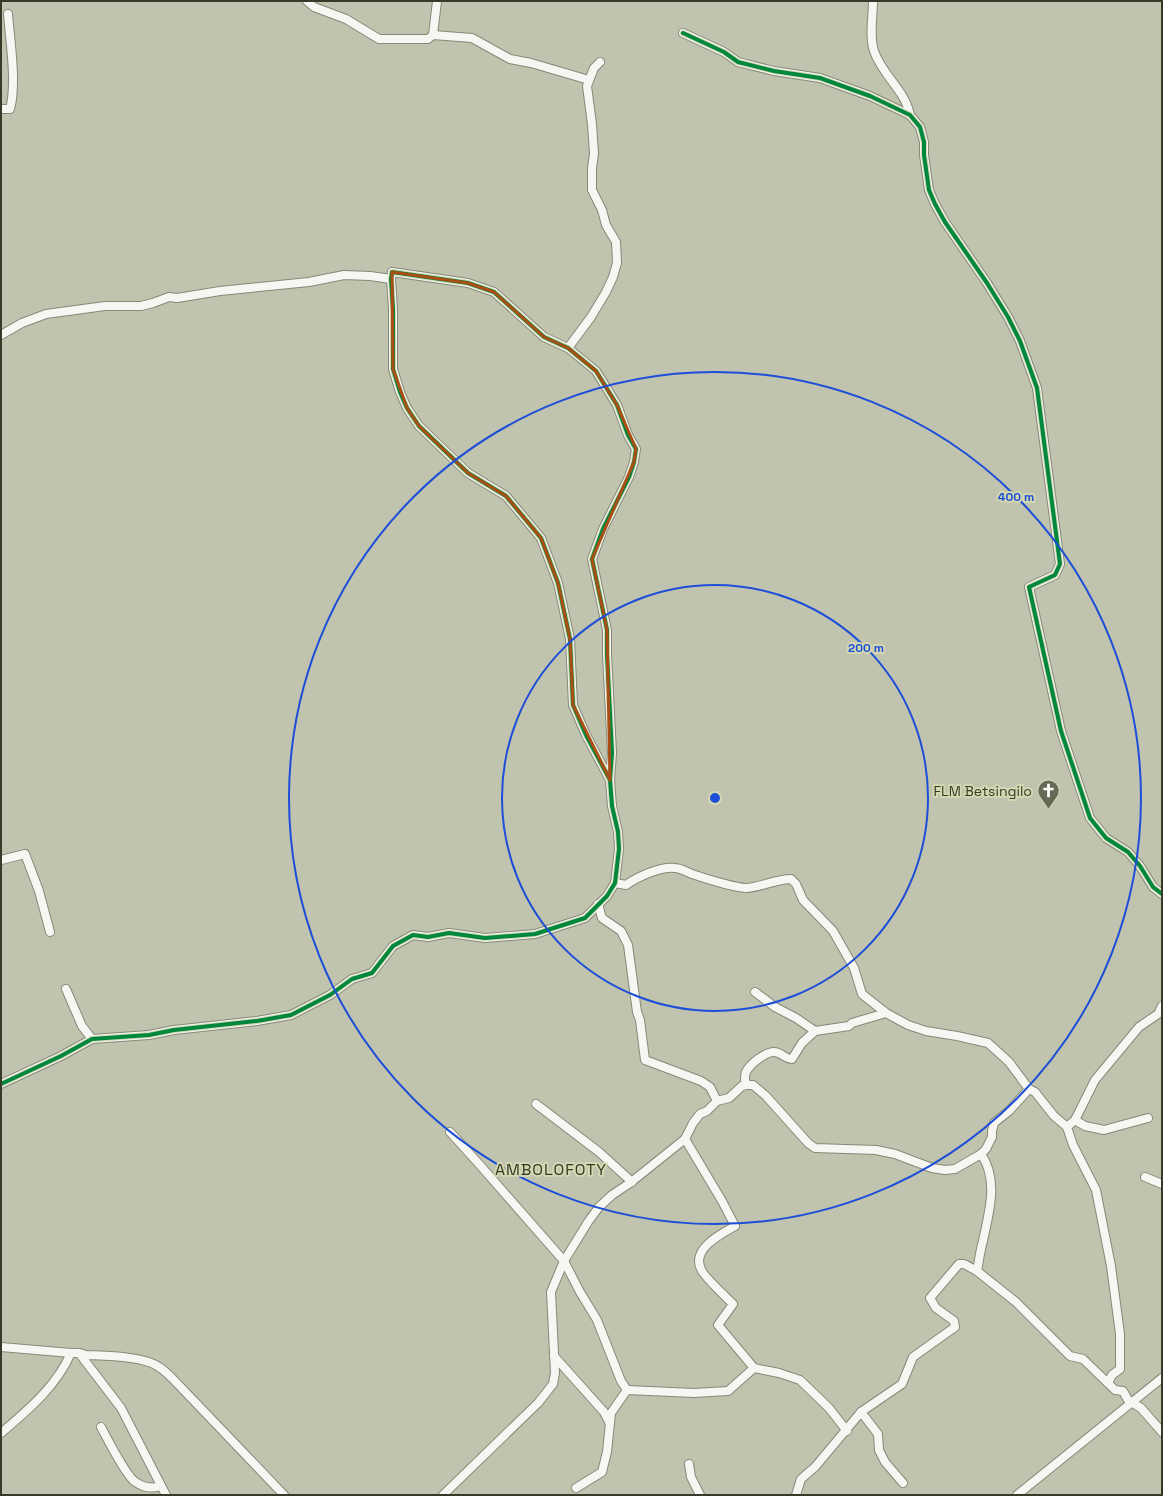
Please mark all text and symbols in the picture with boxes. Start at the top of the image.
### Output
text: 400 m [998,489,1034,505]
text: 200 m [848,640,884,656]
church icon: FLM Betsingilo [1035,778,1061,811]
place label: FLM Betsingilo [933,782,1032,800]
centre of rings [708,791,722,805]
district label: AMBOLOFOTY [495,1159,607,1180]

